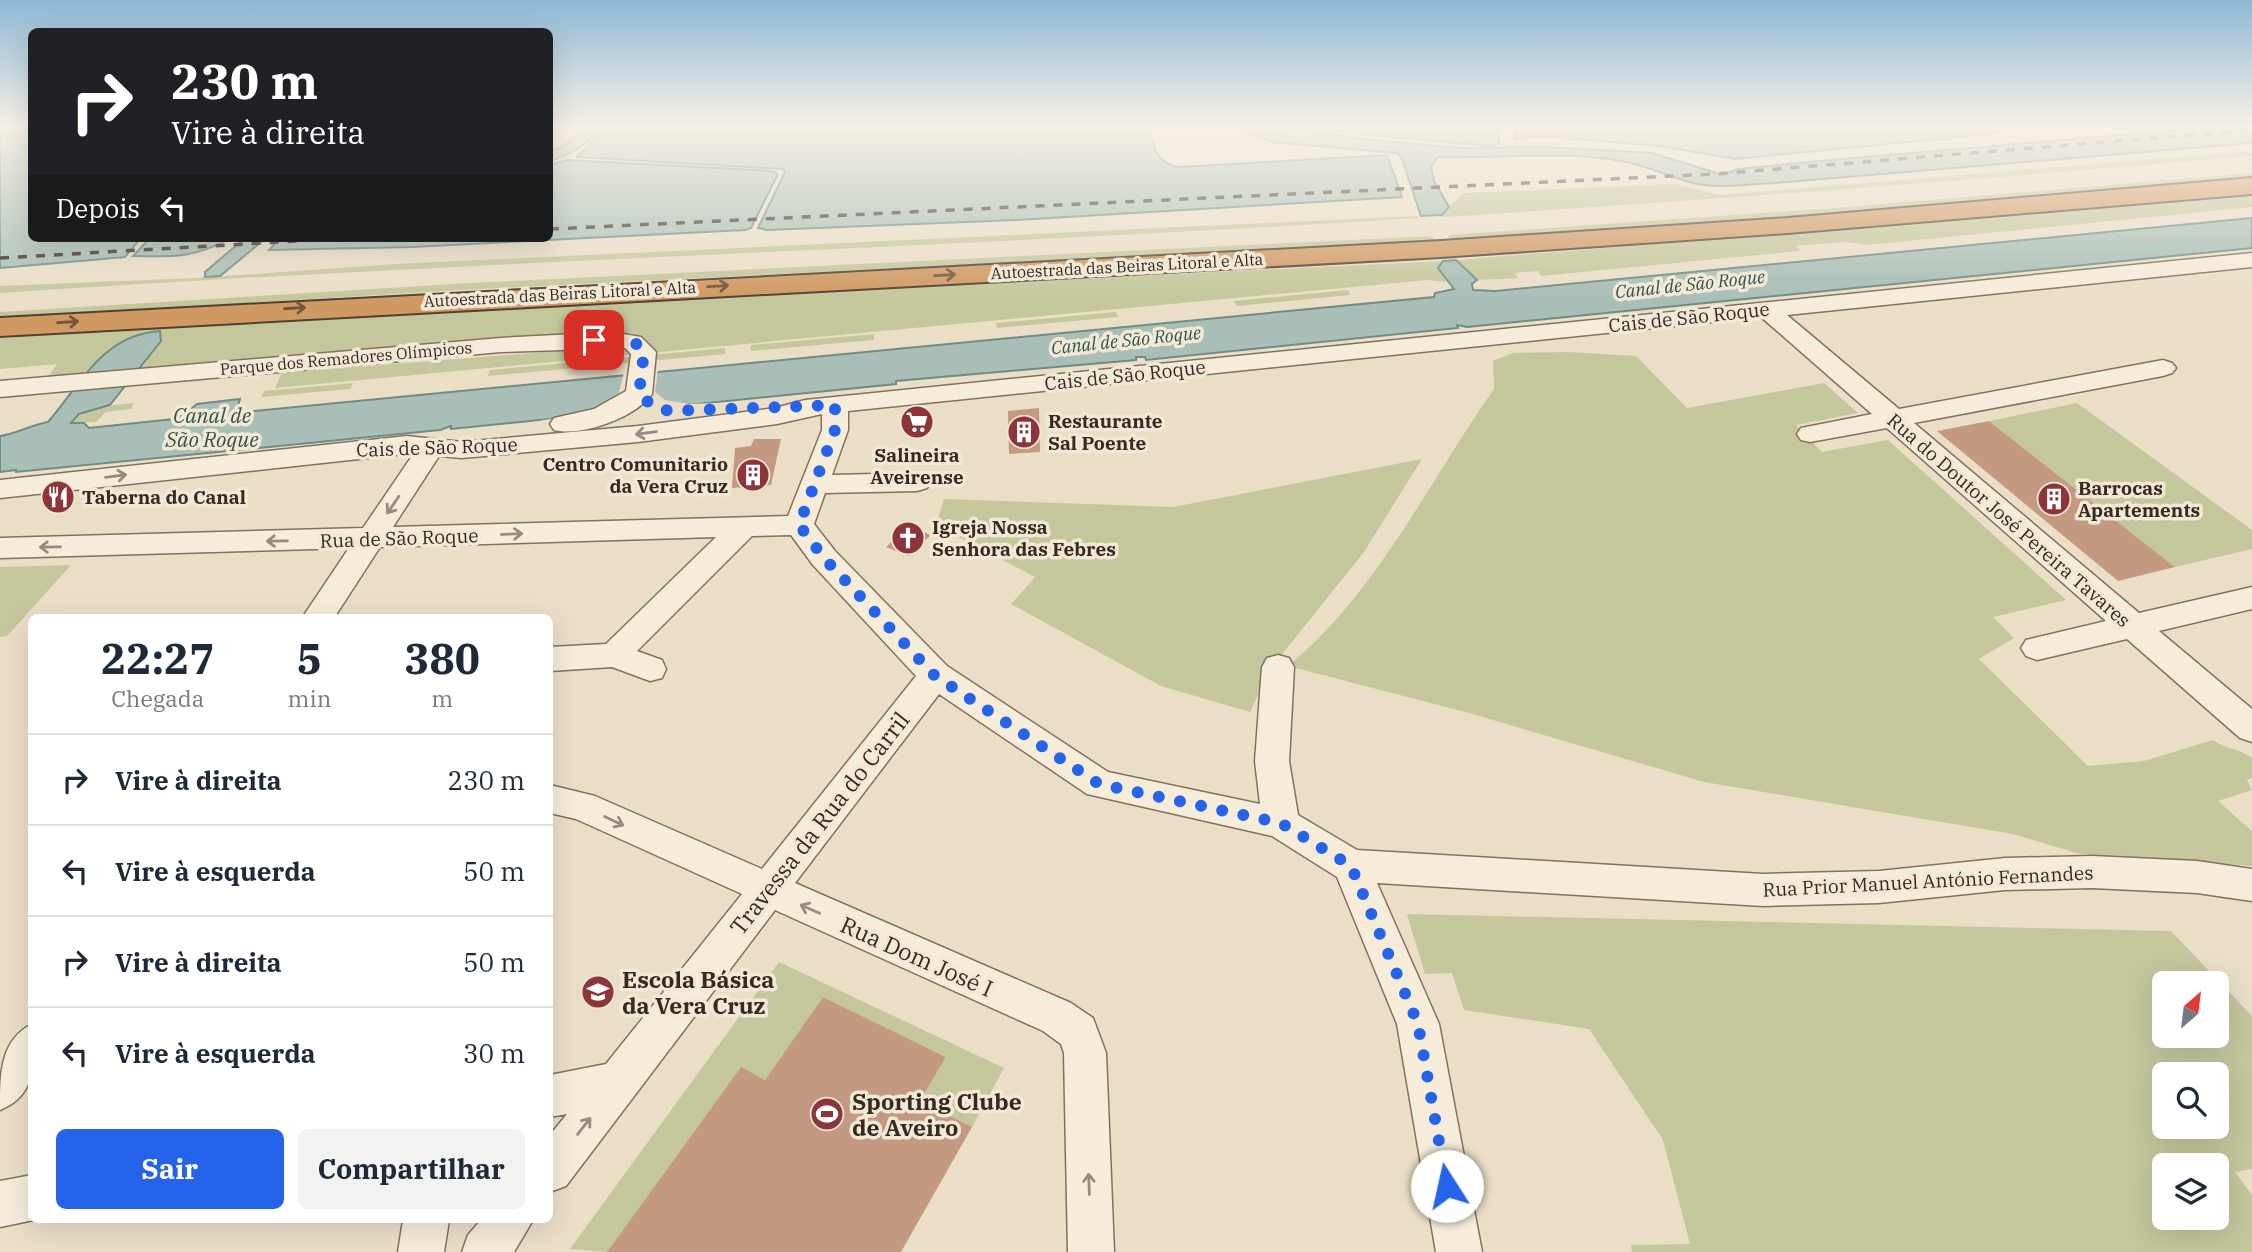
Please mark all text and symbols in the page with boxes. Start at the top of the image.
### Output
text: 230 m [171,49,318,112]
icon: right [56,56,147,147]
text: Vire à direita [171,111,365,153]
icon: left [154,189,192,227]
text: Depois [56,191,140,225]
street label: Autoestrada das Beiras Litoral e Alta [990,249,1264,283]
water label: Canal de São Roque [1614,265,1766,303]
one-way arrow [934,268,956,281]
street label: Autoestrada das Beiras Litoral e Alta [423,277,697,311]
one-way arrow [706,280,729,293]
street label: Cais de São Roque [1607,297,1771,337]
one-way arrow [283,301,306,314]
pin [564,310,624,370]
one-way arrow [56,316,79,329]
icon: arrive [575,321,613,359]
water label: Canal de São Roque [1050,321,1202,359]
street label: Parque dos Remadores Olímpicos [219,337,473,379]
street label: Cais de São Roque [1043,355,1207,395]
water label: Canal de São Roque [164,401,259,453]
supermarket icon: Salineira Aveirense [898,403,936,441]
street label: Rua do Doutor José Pereira Tavares [1882,408,2136,632]
place label: Restaurante Sal Poente [1048,409,1163,455]
building icon: Restaurante Sal Poente [1005,413,1043,451]
one-way arrow [636,427,658,440]
street label: Cais de São Roque [356,432,518,462]
place label: Salineira Aveirense [870,443,964,489]
place label: Centro Comunitario da Vera Cruz [542,452,728,498]
building icon: Centro Comunitario da Vera Cruz [734,456,772,494]
one-way arrow [105,469,127,482]
place label: Barrocas Apartements [2078,476,2200,522]
restaurant icon: Taberna do Canal [39,478,77,516]
building icon: Barrocas Apartements [2035,480,2073,518]
place label: Taberna do Canal [82,485,246,509]
one-way arrow [386,495,400,514]
place label: Igreja Nossa Senhora das Febres [932,515,1116,561]
church icon: Igreja Nossa Senhora das Febres [889,519,927,557]
street label: Rua de São Roque [319,523,479,553]
one-way arrow [500,528,523,541]
one-way arrow [266,535,289,548]
one-way arrow [39,540,62,553]
text: 22:27 [101,631,215,686]
text: 5 [297,631,322,686]
text: 380 [404,631,480,686]
text: Chegada [111,683,204,713]
text: min [288,683,331,713]
text: m [431,683,453,713]
street label: Travessa da Rua do Carril [722,705,916,941]
icon: right [56,761,94,799]
text: Vire à direita [115,763,282,797]
text: 230 m [447,763,525,797]
one-way arrow [603,815,624,828]
icon: left [56,852,94,890]
text: Vire à esquerda [115,854,316,888]
text: 50 m [463,854,525,888]
street label: Rua Prior Manuel António Fernandes [1762,860,2094,902]
one-way arrow [800,902,822,915]
street label: Rua Dom José I [836,909,998,1003]
icon: right [56,943,94,981]
text: Vire à direita [115,945,282,979]
text: 50 m [463,945,525,979]
place label: Escola Básica da Vera Cruz [622,964,774,1020]
north arrow [2152,971,2230,1048]
map controls [2152,971,2229,1230]
school or university icon: Escola Básica da Vera Cruz [579,973,617,1011]
icon: left [56,1034,94,1072]
text: Vire à esquerda [115,1036,316,1070]
text: 30 m [463,1036,525,1070]
button: search [2152,1062,2229,1139]
place label: Sporting Clube de Aveiro [852,1086,1022,1142]
sports icon: Sporting Clube de Aveiro [808,1095,846,1133]
one-way arrow [576,1118,591,1136]
button: Sair [56,1129,284,1209]
button: Compartilhar [298,1129,525,1209]
position arrow [1410,1149,1484,1223]
button: layers [2152,1153,2229,1230]
one-way arrow [1083,1173,1096,1196]

